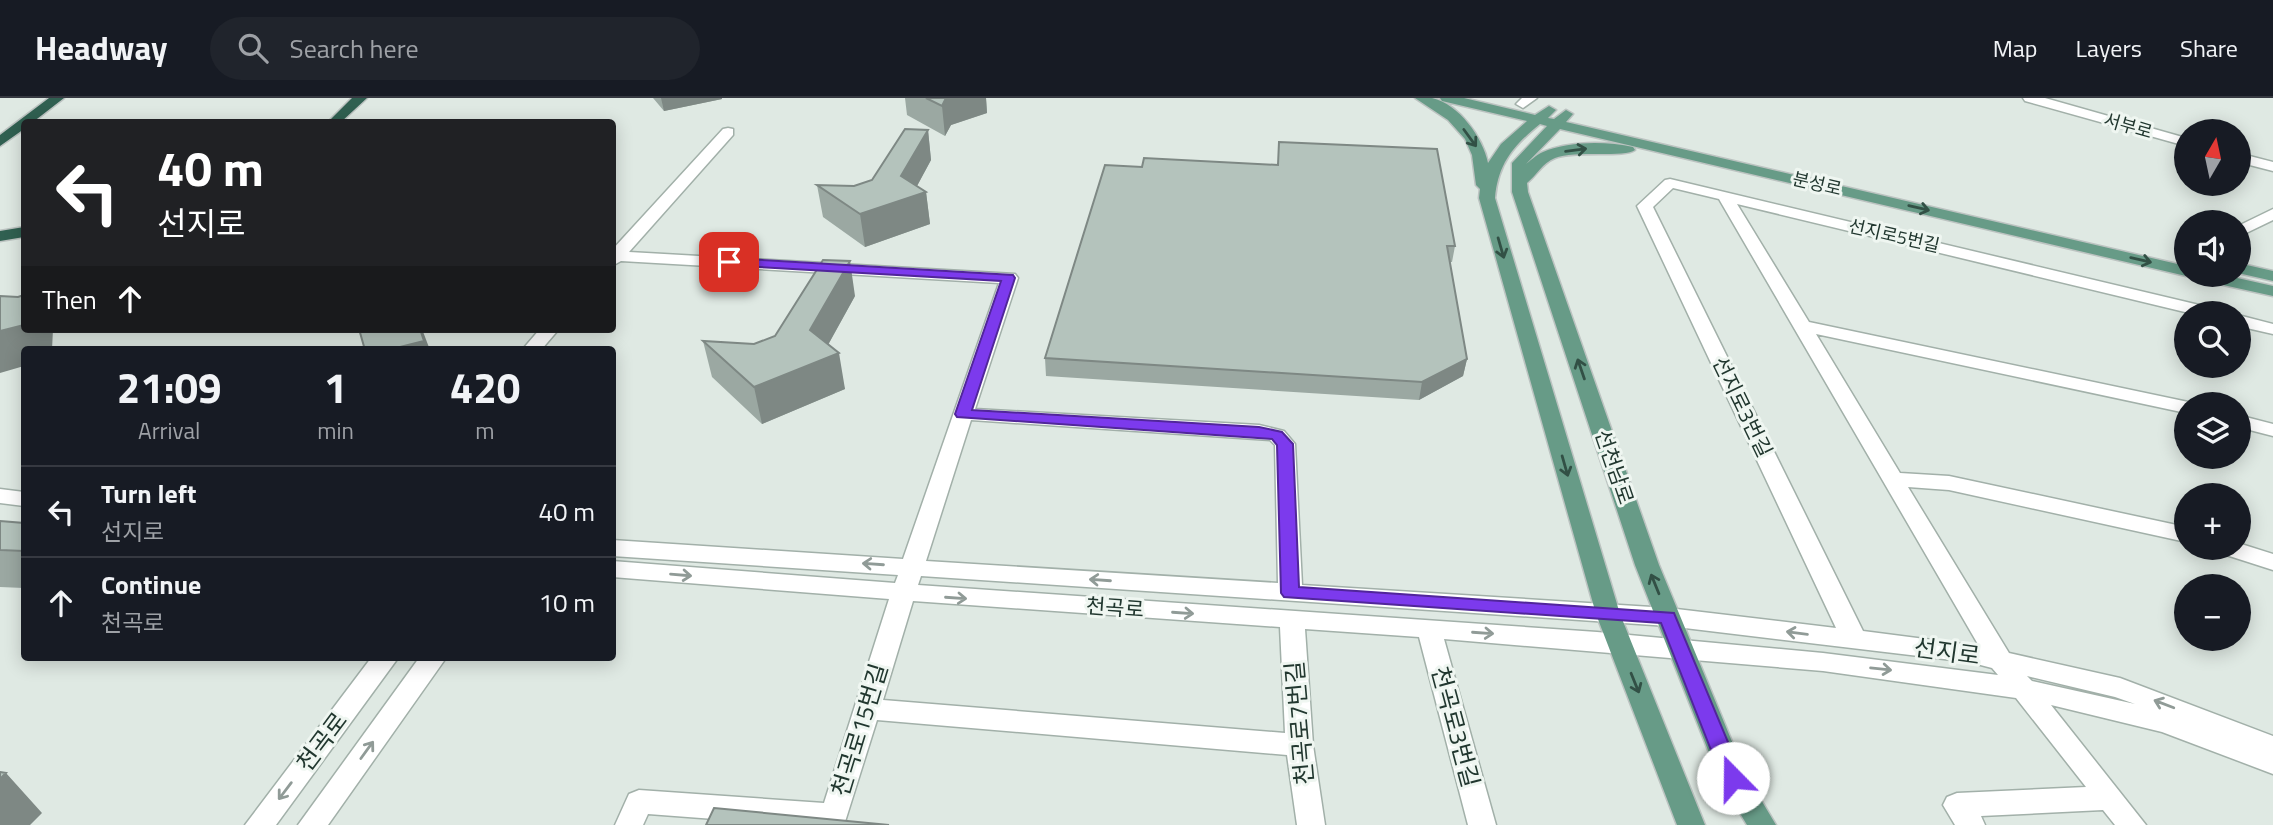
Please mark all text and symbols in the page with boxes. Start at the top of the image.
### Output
search box [210,17,700,80]
text: Headway [35,23,168,73]
icon: search [234,29,272,67]
text: Search here [290,29,419,68]
text: Map [1993,30,2038,66]
text: Layers [2076,30,2142,66]
text: Share [2180,30,2238,66]
street label: 서부로 [2101,106,2156,145]
north arrow [2174,119,2250,196]
map controls [2174,119,2251,651]
one-way arrow [1463,128,1477,147]
text: 40 m [157,130,264,205]
one-way arrow [1564,144,1587,157]
icon: left [42,147,133,238]
street label: 분성로 [1790,165,1844,202]
text: 선지로 [157,199,245,247]
one-way arrow [1907,202,1930,215]
button: sound [2174,210,2251,287]
street label: 선지로5번길 [1846,212,1942,259]
pin [699,232,759,292]
one-way arrow [1496,237,1509,259]
icon: arrive [710,243,748,281]
one-way arrow [2129,254,2152,267]
text: Then [42,280,97,319]
icon: ahead [111,280,149,318]
button: search [2174,301,2251,378]
street label: 선지로3번길 [1705,351,1781,462]
text: 21:09 [117,355,222,419]
text: 1 [324,355,347,419]
text: 420 [450,355,520,419]
one-way arrow [1573,359,1586,381]
button: layers [2174,392,2251,469]
text: Arrival [138,413,200,448]
text: min [317,413,354,448]
text: m [475,413,495,448]
street label: 선천남로 [1587,425,1643,508]
one-way arrow [1559,455,1572,477]
text: Turn left [101,474,196,513]
button: + [2174,483,2251,560]
text: 40 m [538,492,595,531]
icon: left [42,493,80,531]
text: 선지로 [101,514,164,549]
one-way arrow [861,558,884,571]
text: Continue [101,565,201,604]
one-way arrow [669,569,691,582]
one-way arrow [1088,573,1111,586]
one-way arrow [1647,574,1660,596]
button: − [2174,574,2251,651]
text: 10 m [538,583,595,622]
icon: ahead [42,584,80,622]
street label: 천곡로 [1085,589,1145,625]
one-way arrow [944,591,967,604]
text: 천곡로 [101,605,164,640]
one-way arrow [1171,607,1194,620]
one-way arrow [1787,626,1809,639]
one-way arrow [1472,627,1494,640]
street label: 선지로 [1912,629,1982,673]
street label: 천곡로15번길 [822,659,896,801]
street label: 천곡로7번길 [1276,660,1322,786]
street label: 천곡로3번길 [1423,662,1489,791]
one-way arrow [1869,662,1892,675]
one-way arrow [1629,671,1642,693]
one-way arrow [2153,697,2175,710]
street label: 천곡로 [287,704,356,779]
one-way arrow [359,741,374,760]
position arrow [1696,741,1770,815]
one-way arrow [278,781,292,800]

